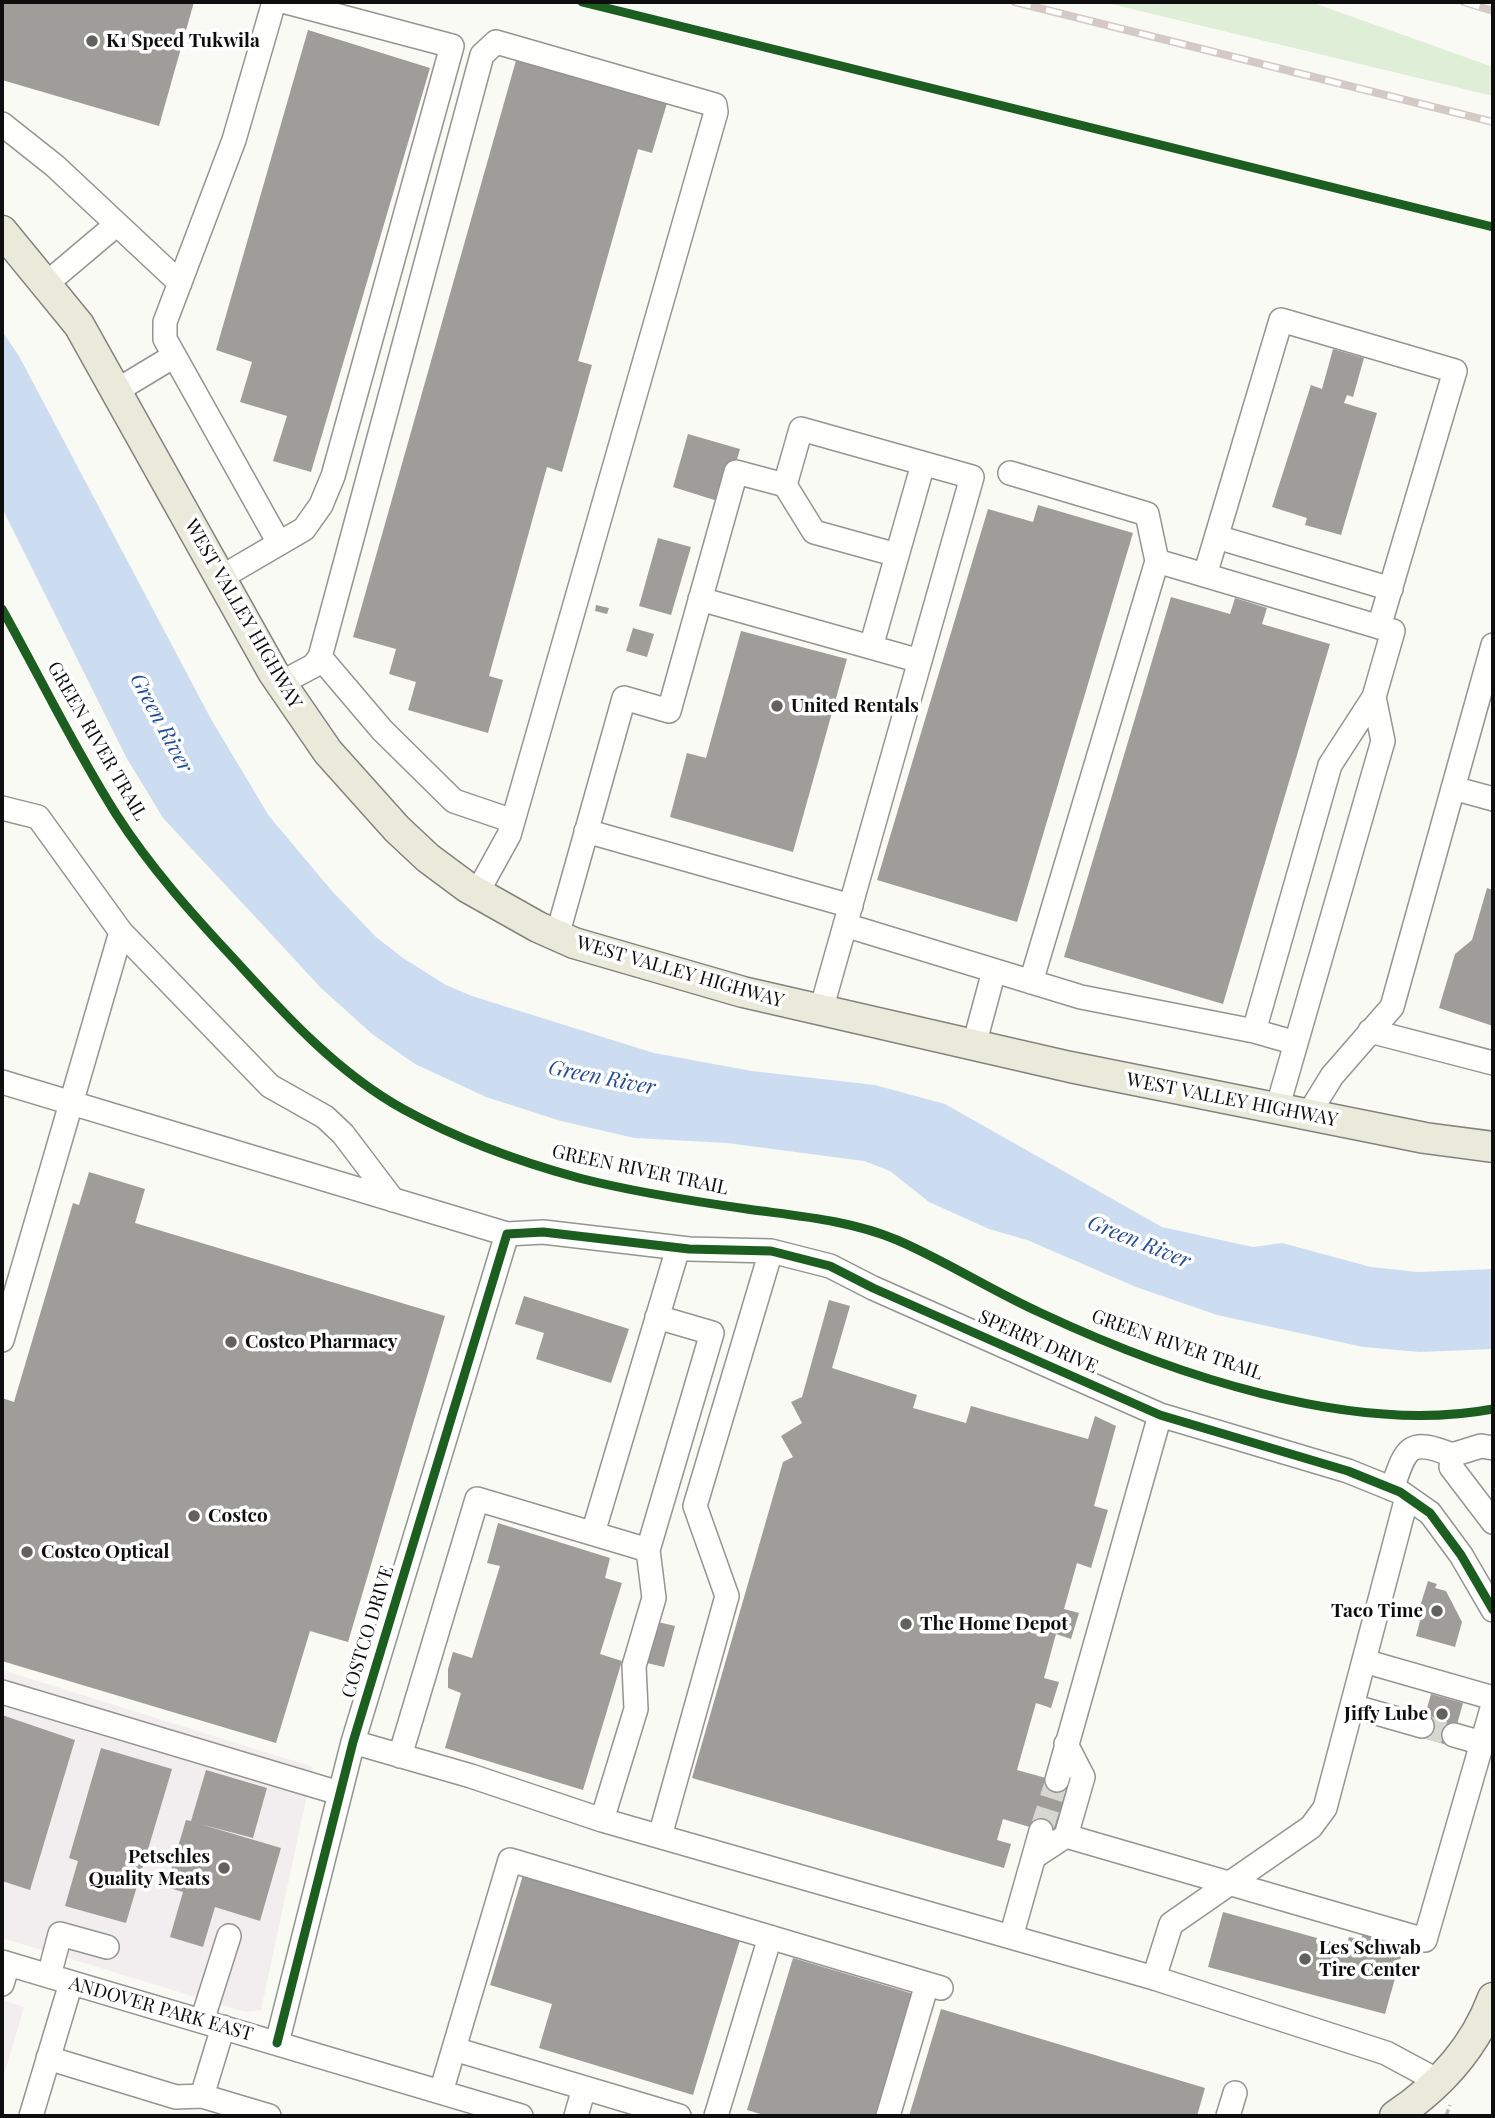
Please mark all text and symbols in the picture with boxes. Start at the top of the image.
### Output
place label: K1 Speed Tukwila [106,30,260,52]
marker: K1 Speed Tukwila [84,33,100,49]
street label: WEST VALLEY HIGHWAY [179,515,307,713]
street label: GREEN RIVER TRAIL [42,658,152,824]
water label: Green River [124,669,198,777]
place label: United Rentals [791,695,919,717]
marker: United Rentals [769,698,785,714]
street label: WEST VALLEY HIGHWAY [574,931,786,1013]
water label: Green River [546,1055,658,1101]
street label: WEST VALLEY HIGHWAY [1125,1068,1339,1132]
street label: GREEN RIVER TRAIL [550,1140,730,1200]
water label: Green River [1084,1210,1194,1274]
street label: SPERRY DRIVE [975,1305,1101,1379]
street label: GREEN RIVER TRAIL [1088,1305,1266,1385]
place label: Costco Pharmacy [245,1331,398,1353]
marker: Costco Pharmacy [223,1334,239,1350]
place label: Costco [208,1505,268,1527]
marker: Costco [186,1508,202,1524]
place label: Costco Optical [41,1541,169,1563]
marker: Costco Optical [19,1544,35,1560]
street label: COSTCO DRIVE [337,1563,399,1701]
place label: Taco Time [1331,1600,1423,1622]
marker: Taco Time [1429,1603,1445,1619]
place label: The Home Depot [920,1613,1068,1635]
marker: The Home Depot [898,1616,914,1632]
place label: Jiffy Lube [1344,1703,1428,1725]
marker: Jiffy Lube [1434,1706,1450,1722]
place label: Petschles Quality Meats [89,1846,210,1890]
marker: Petschles Quality Meats [216,1860,232,1876]
place label: Les Schwab Tire Center [1319,1937,1421,1981]
marker: Les Schwab Tire Center [1297,1951,1313,1967]
street label: ANDOVER PARK EAST [66,1972,256,2046]

